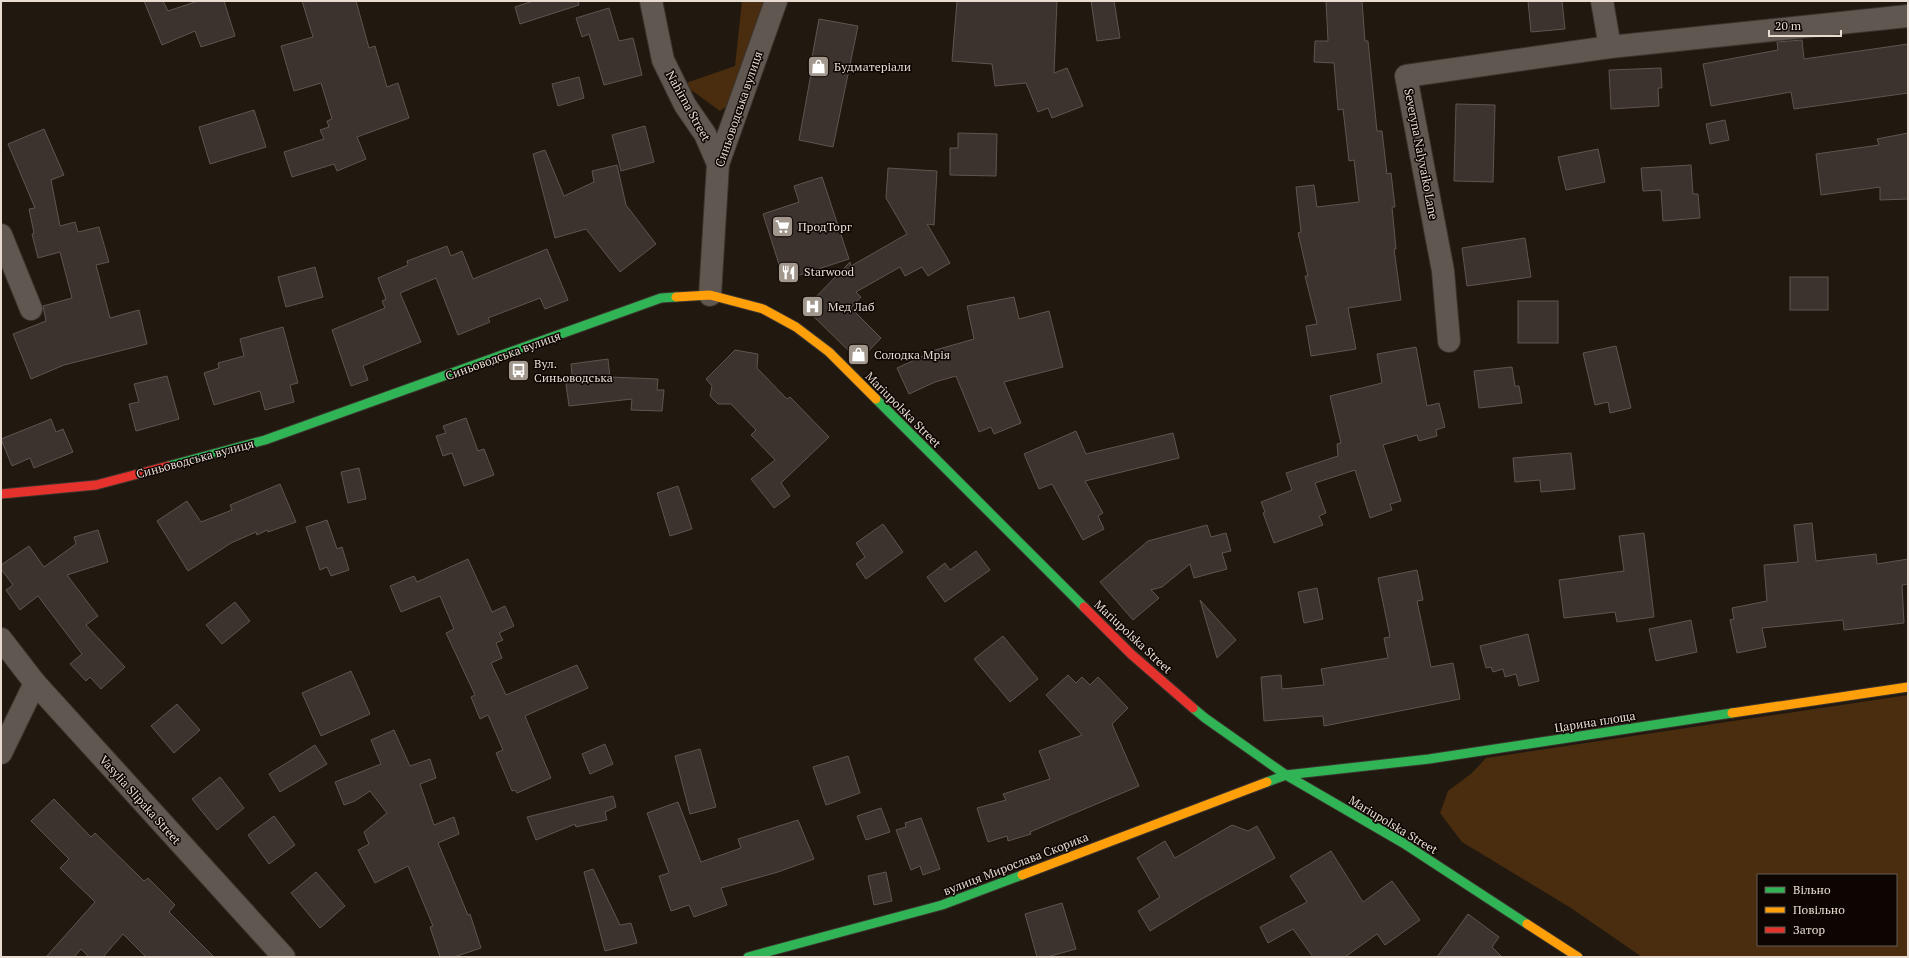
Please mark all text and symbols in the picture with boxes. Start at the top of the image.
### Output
scale bar [1769,12,1841,38]
text: 20 m [1775,18,1802,33]
street label: Синьоводська вулиця [712,49,765,169]
shop icon: Будматеріали [805,54,831,80]
place label: Будматеріали [834,59,911,74]
street label: Nahirna Street [663,68,714,144]
street label: Severyna Nalyvaiko Lane [1401,87,1442,221]
supermarket icon: ПродТорг [769,214,795,240]
place label: ПродТорг [798,219,852,234]
restaurant icon: Starwood [776,259,802,285]
place label: Starwood [804,264,855,279]
hospital icon: Мед Лаб [800,294,826,320]
place label: Мед Лаб [828,299,874,314]
street label: Синьоводська вулиця [443,328,562,383]
shop icon: Солодка Мрія [846,342,872,368]
place label: Солодка Мрія [874,347,950,362]
place label: Вул. Синьоводська [534,356,613,385]
bus stop icon: Вул. Синьоводська [506,358,532,384]
street label: Mariupolska Street [862,369,945,451]
street label: Синьоводська вулиця [134,436,255,481]
street label: Mariupolska Street [1091,597,1176,677]
street label: Царина площа [1553,708,1637,735]
street label: Vasylia Slipaka Street [97,752,185,848]
street label: Mariupolska Street [1346,792,1441,857]
street label: вулиця Мирослава Скорика [941,829,1091,898]
legend [1757,874,1897,946]
text: Вільно [1793,882,1831,897]
text: Повільно [1793,902,1845,917]
text: Затор [1793,922,1825,937]

